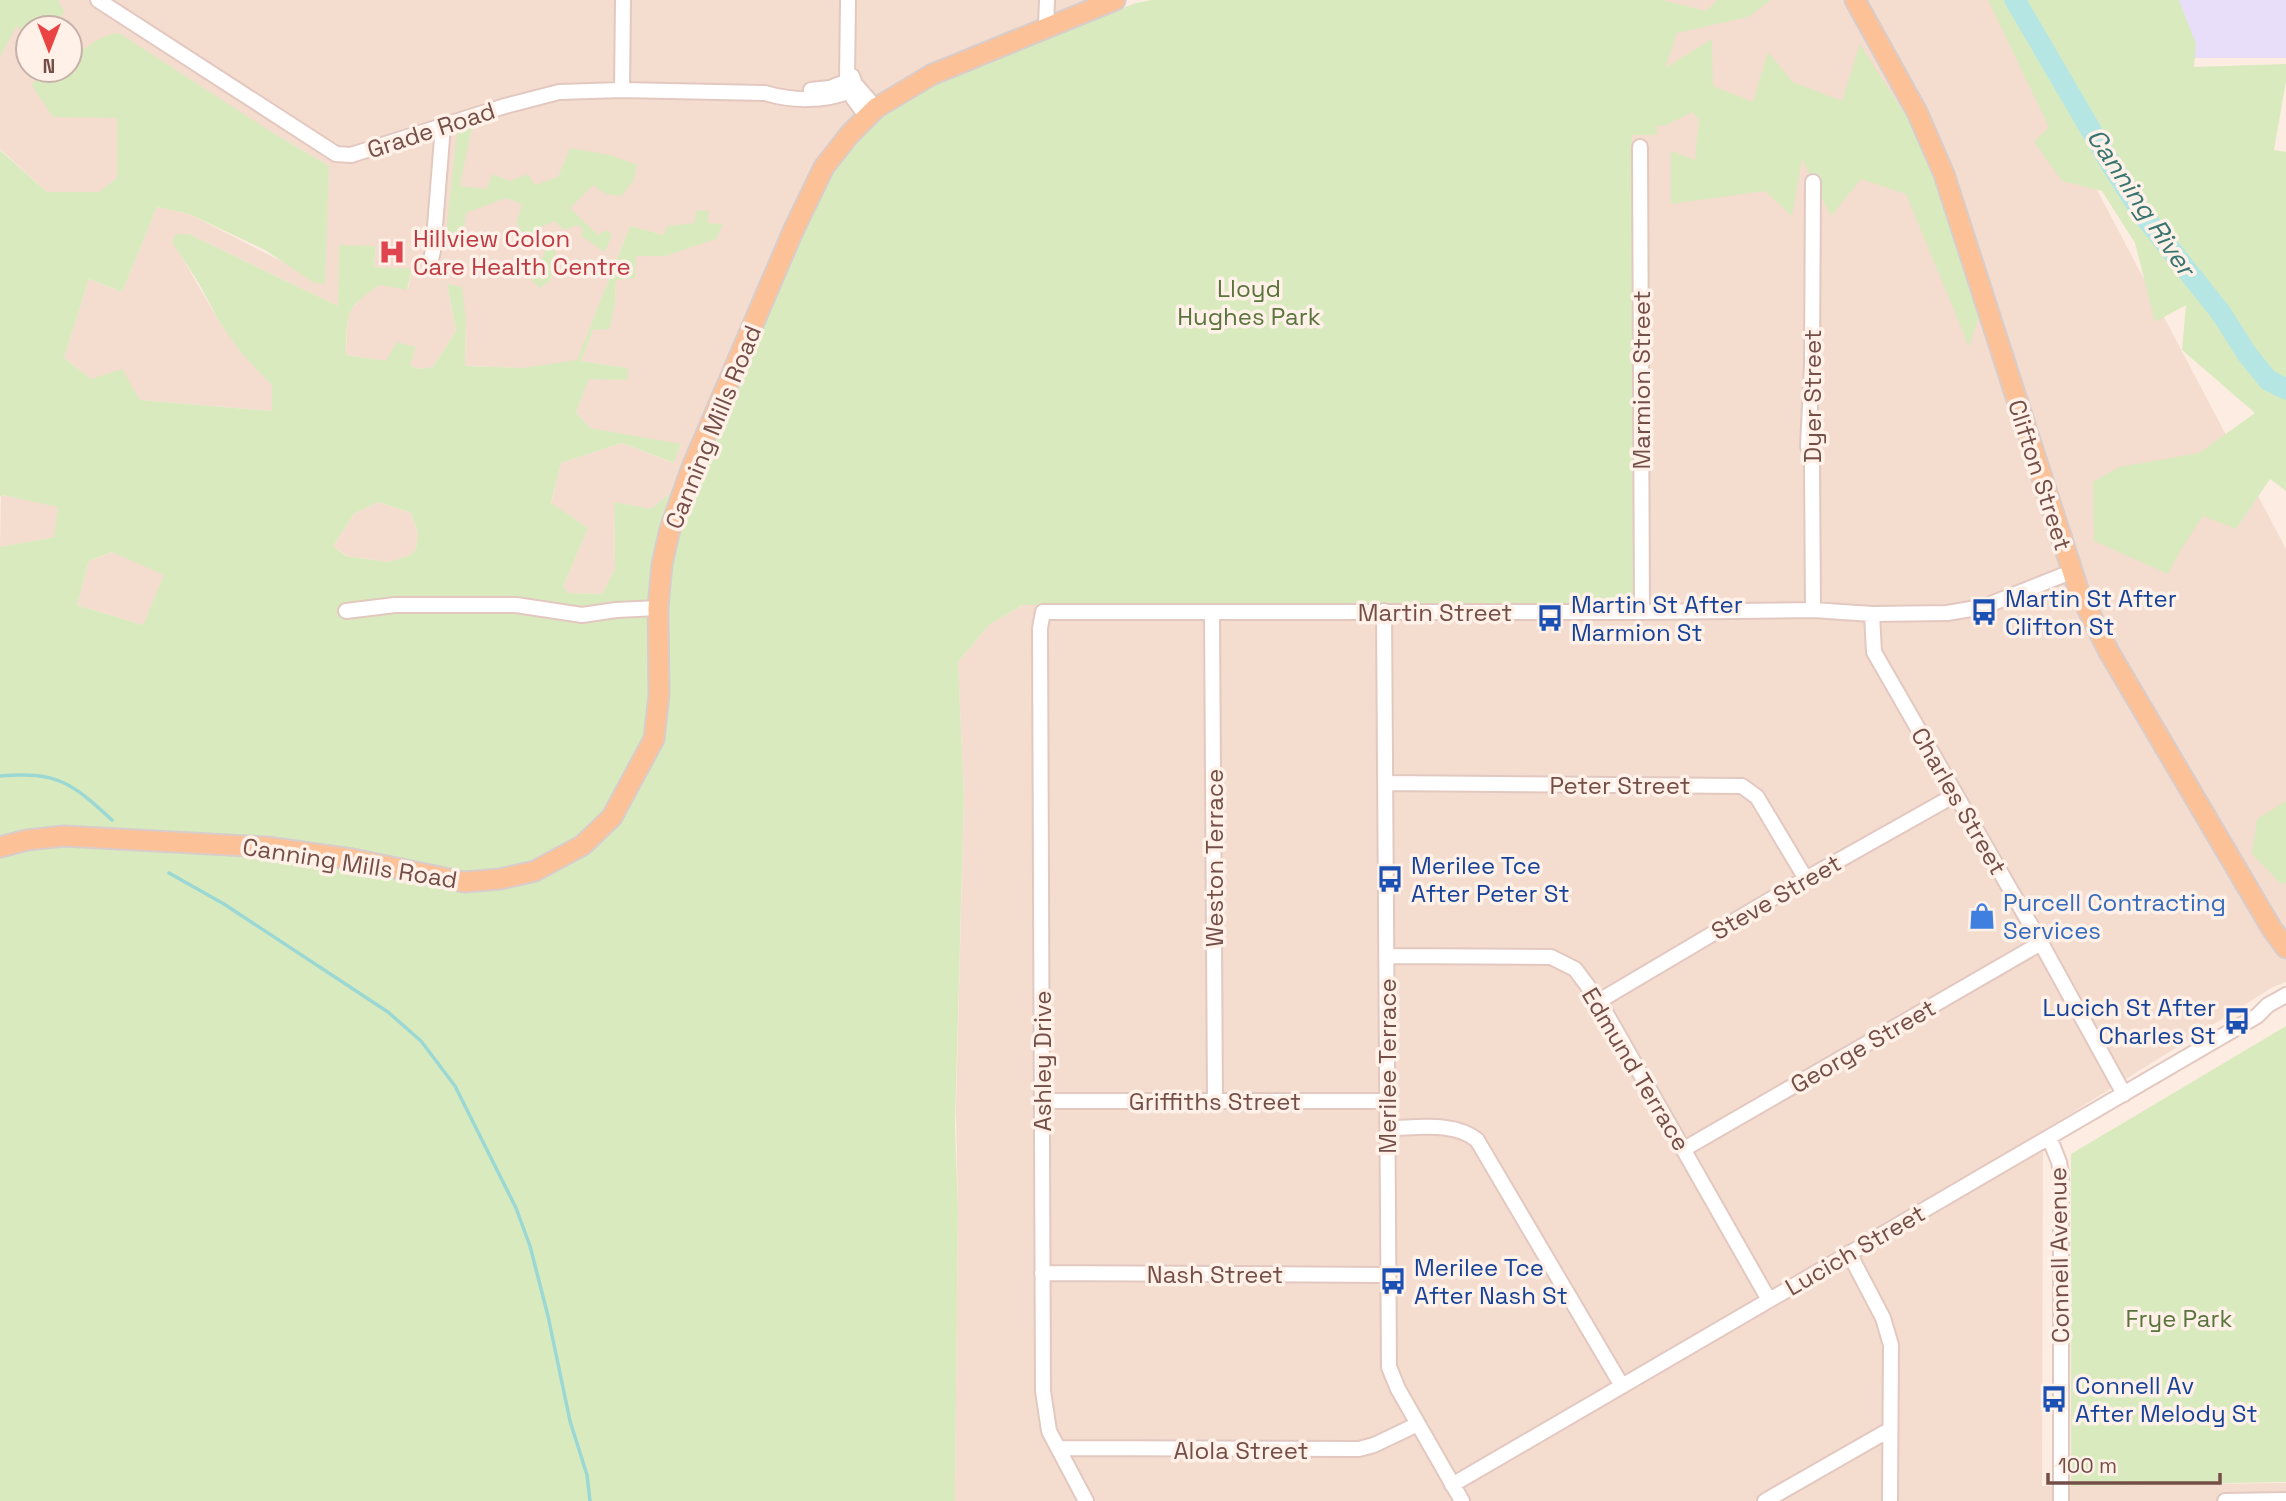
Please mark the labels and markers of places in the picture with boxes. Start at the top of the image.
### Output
place label: Hillview Colon Care Health Centre [413,223,631,282]
hospital icon: Hillview Colon Care Health Centre [377,237,407,267]
place label: Martin St After Clifton St [2005,583,2177,642]
place label: Martin St After Marmion St [1571,589,1743,648]
bus stop icon: Martin St After Clifton St [1969,597,1999,627]
bus stop icon: Martin St After Marmion St [1535,603,1565,633]
place label: Merilee Tce After Peter St [1411,850,1569,909]
bus stop icon: Merilee Tce After Peter St [1375,864,1405,894]
place label: Purcell Contracting Services [2003,887,2226,946]
shop icon: Purcell Contracting Services [1967,901,1997,931]
place label: Lucich St After Charles St [2043,992,2216,1051]
bus stop icon: Lucich St After Charles St [2222,1006,2252,1036]
place label: Merilee Tce After Nash St [1414,1252,1568,1311]
bus stop icon: Merilee Tce After Nash St [1378,1266,1408,1296]
place label: Connell Av After Melody St [2075,1370,2258,1429]
bus stop icon: Connell Av After Melody St [2039,1384,2069,1414]

